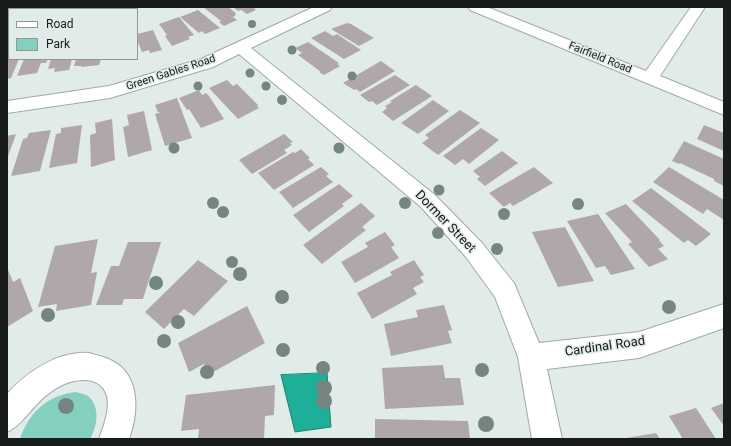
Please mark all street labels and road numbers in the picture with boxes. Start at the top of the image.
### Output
street label: Fairfield Road [566,39,634,77]
street label: Green Gables Road [125,52,217,94]
street label: Dormer Street [411,188,479,256]
street label: Cardinal Road [564,334,646,360]

